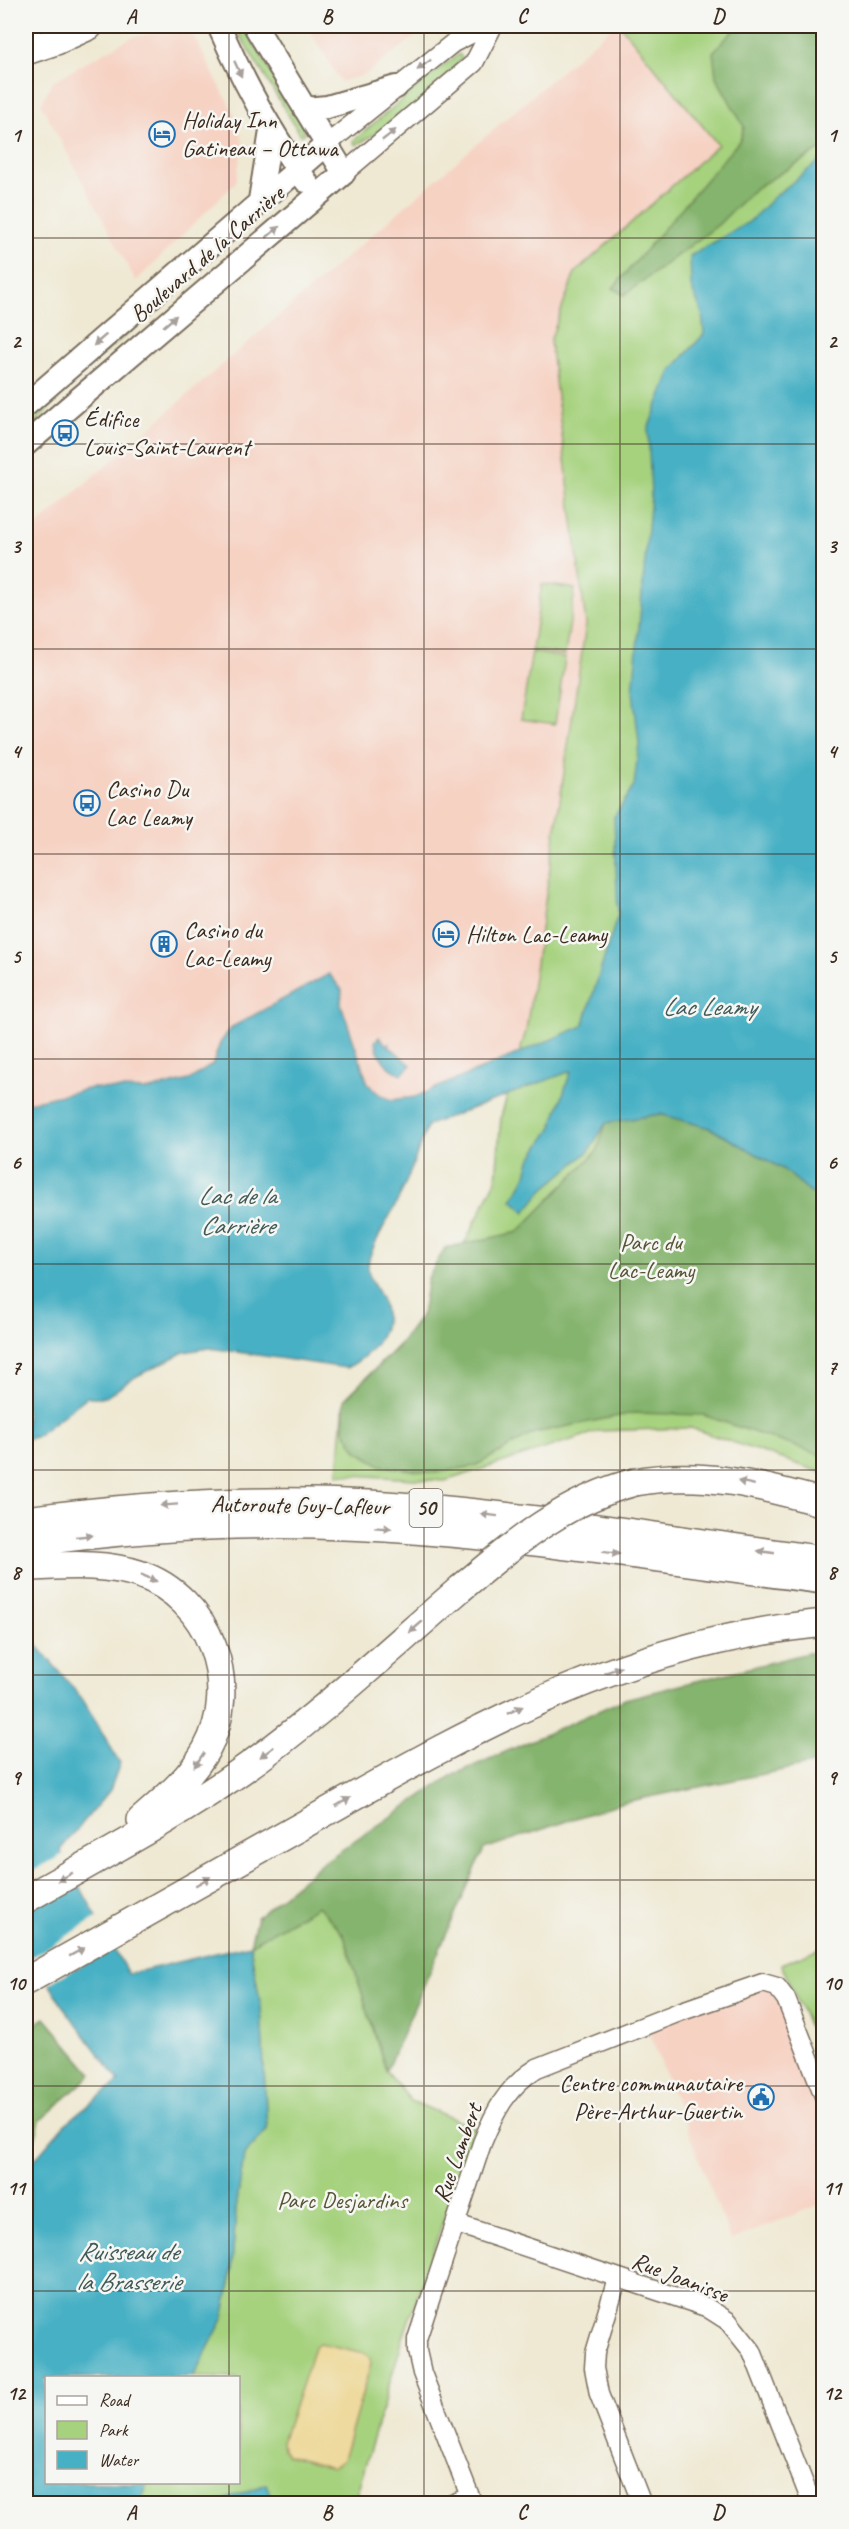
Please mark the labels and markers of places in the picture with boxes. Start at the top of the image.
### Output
place label: Holiday Inn Gatineau – Ottawa [182,105,339,163]
hotel icon: Holiday Inn Gatineau – Ottawa [147,119,177,149]
place label: Édifice Louis-Saint-Laurent [84,404,253,462]
bus stop icon: Édifice Louis-Saint-Laurent [50,418,80,448]
place label: Casino Du Lac Leamy [106,774,194,832]
bus stop icon: Casino Du Lac Leamy [72,788,102,818]
place label: Casino du Lac-Leamy [184,915,272,973]
hotel icon: Hilton Lac-Leamy [431,919,461,949]
place label: Hilton Lac-Leamy [466,919,609,949]
building icon: Casino du Lac-Leamy [149,929,179,959]
place label: Centre communautaire Père-Arthur-Guertin [559,2068,744,2126]
public building icon: Centre communautaire Père-Arthur-Guertin [746,2082,776,2112]

